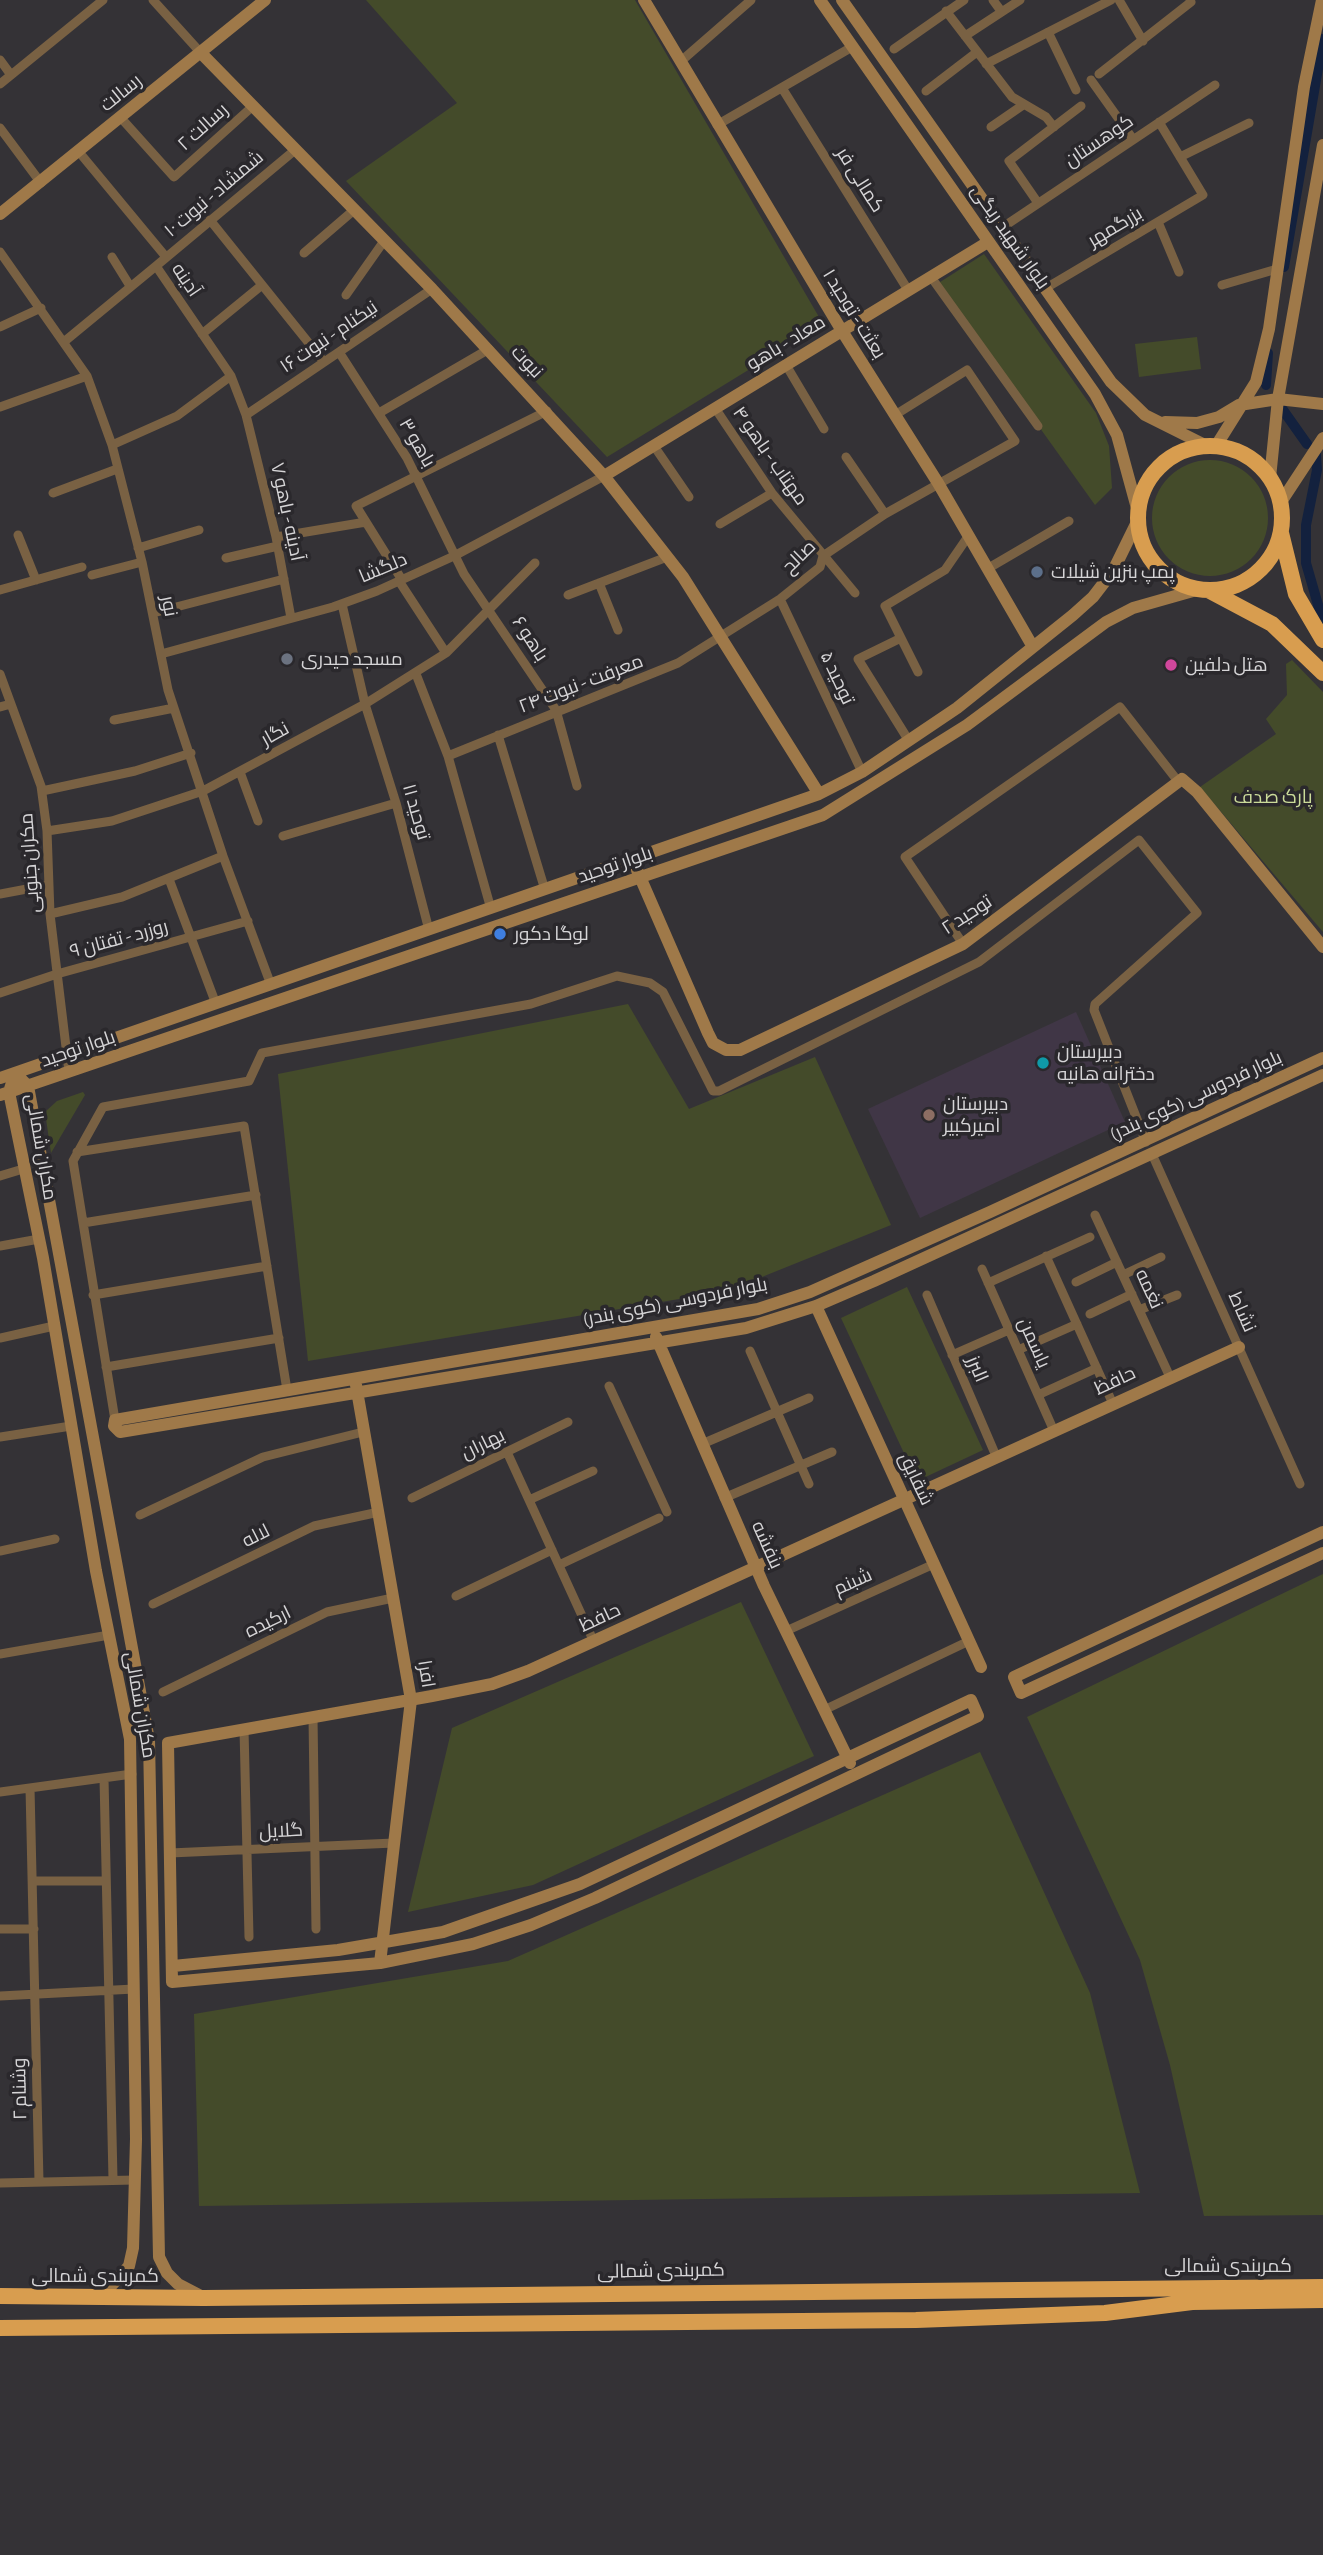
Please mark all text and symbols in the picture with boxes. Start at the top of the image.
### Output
street label: رسالت [96,69,146,117]
street label: رسالت ۲ [173,98,233,156]
street label: کوهستان [1060,110,1138,172]
street label: کمالی فر [831,143,889,217]
street label: شمشاد - نبوت ۱۰ [160,146,268,242]
street label: بلوار شهید ریگی [966,180,1054,294]
street label: بزرگمهر [1084,202,1146,252]
street label: آدینه [167,259,205,301]
street label: بعثت - توحید ۱ [817,265,891,363]
street label: نیکنام - نبوت ۱۶ [276,296,382,378]
street label: معاد - باهو [742,311,830,375]
street label: نبوت [506,341,548,383]
street label: مهتاب - باهو ۴ [728,402,812,510]
street label: باهو ۳ [394,414,440,472]
street label: آدینه - باهو ۷ [265,461,309,563]
street label: صالح [777,535,821,579]
street label: دلگشا [356,548,410,588]
place label: پمپ بنزین شیلات [1051,561,1174,583]
marker: پمپ بنزین شیلات [1029,564,1045,580]
street label: نور [156,593,182,619]
street label: باهو ۶ [507,612,553,666]
place label: مسجد حیدری [301,648,403,670]
street label: توحید ۵ [815,648,859,708]
street label: معرفت - نبوت ۲۴ [516,650,646,718]
marker: مسجد حیدری [279,651,295,667]
place label: هتل دلفین [1185,654,1268,676]
marker: هتل دلفین [1163,657,1179,673]
street label: نگار [257,717,293,751]
street label: توحید ۱۱ [397,781,435,843]
park label: پارک صدف [1233,786,1313,808]
street label: مکران جنوبی [15,812,45,914]
street label: بلوار توحید [575,842,655,888]
street label: توحید ۲ [938,890,996,940]
street label: روزرد - تفتان ۹ [67,915,171,963]
place label: لوگا دکور [514,923,589,945]
marker: لوگا دکور [492,926,508,942]
street label: بلوار توحید [38,1026,118,1072]
place label: دبیرستان دخترانه هانیه [1057,1041,1155,1085]
street label: بلوار فردوسی (کوی بندر) [1106,1046,1286,1146]
marker: دبیرستان دخترانه هانیه [1035,1055,1051,1071]
street label: مکران شمالی [20,1092,62,1202]
place label: دبیرستان امیرکبیر [943,1093,1008,1137]
marker: دبیرستان امیرکبیر [921,1107,937,1123]
street label: نغمه [1130,1266,1168,1312]
street label: بلوار فردوسی (کوی بندر) [581,1273,769,1331]
street label: نشاط [1223,1288,1261,1336]
street label: یاسمن [1013,1314,1055,1372]
street label: البرز [961,1352,993,1386]
street label: حافظ [1091,1362,1139,1400]
street label: بهاران [457,1424,509,1464]
street label: شقایق [894,1449,938,1509]
street label: بنفشه [746,1517,788,1573]
street label: لاله [238,1519,274,1553]
street label: شبنم [830,1564,876,1600]
street label: حافظ [576,1599,624,1637]
street label: ارکیده [241,1601,295,1643]
street label: مکران شمالی [119,1650,161,1760]
street label: افرا [413,1659,439,1689]
street label: گلایل [258,1818,304,1844]
street label: وشنام ۲ [8,2058,32,2120]
street label: کمربندی شمالی [1164,2255,1292,2277]
street label: کمربندی شمالی [597,2258,725,2284]
street label: کمربندی شمالی [31,2265,159,2287]

